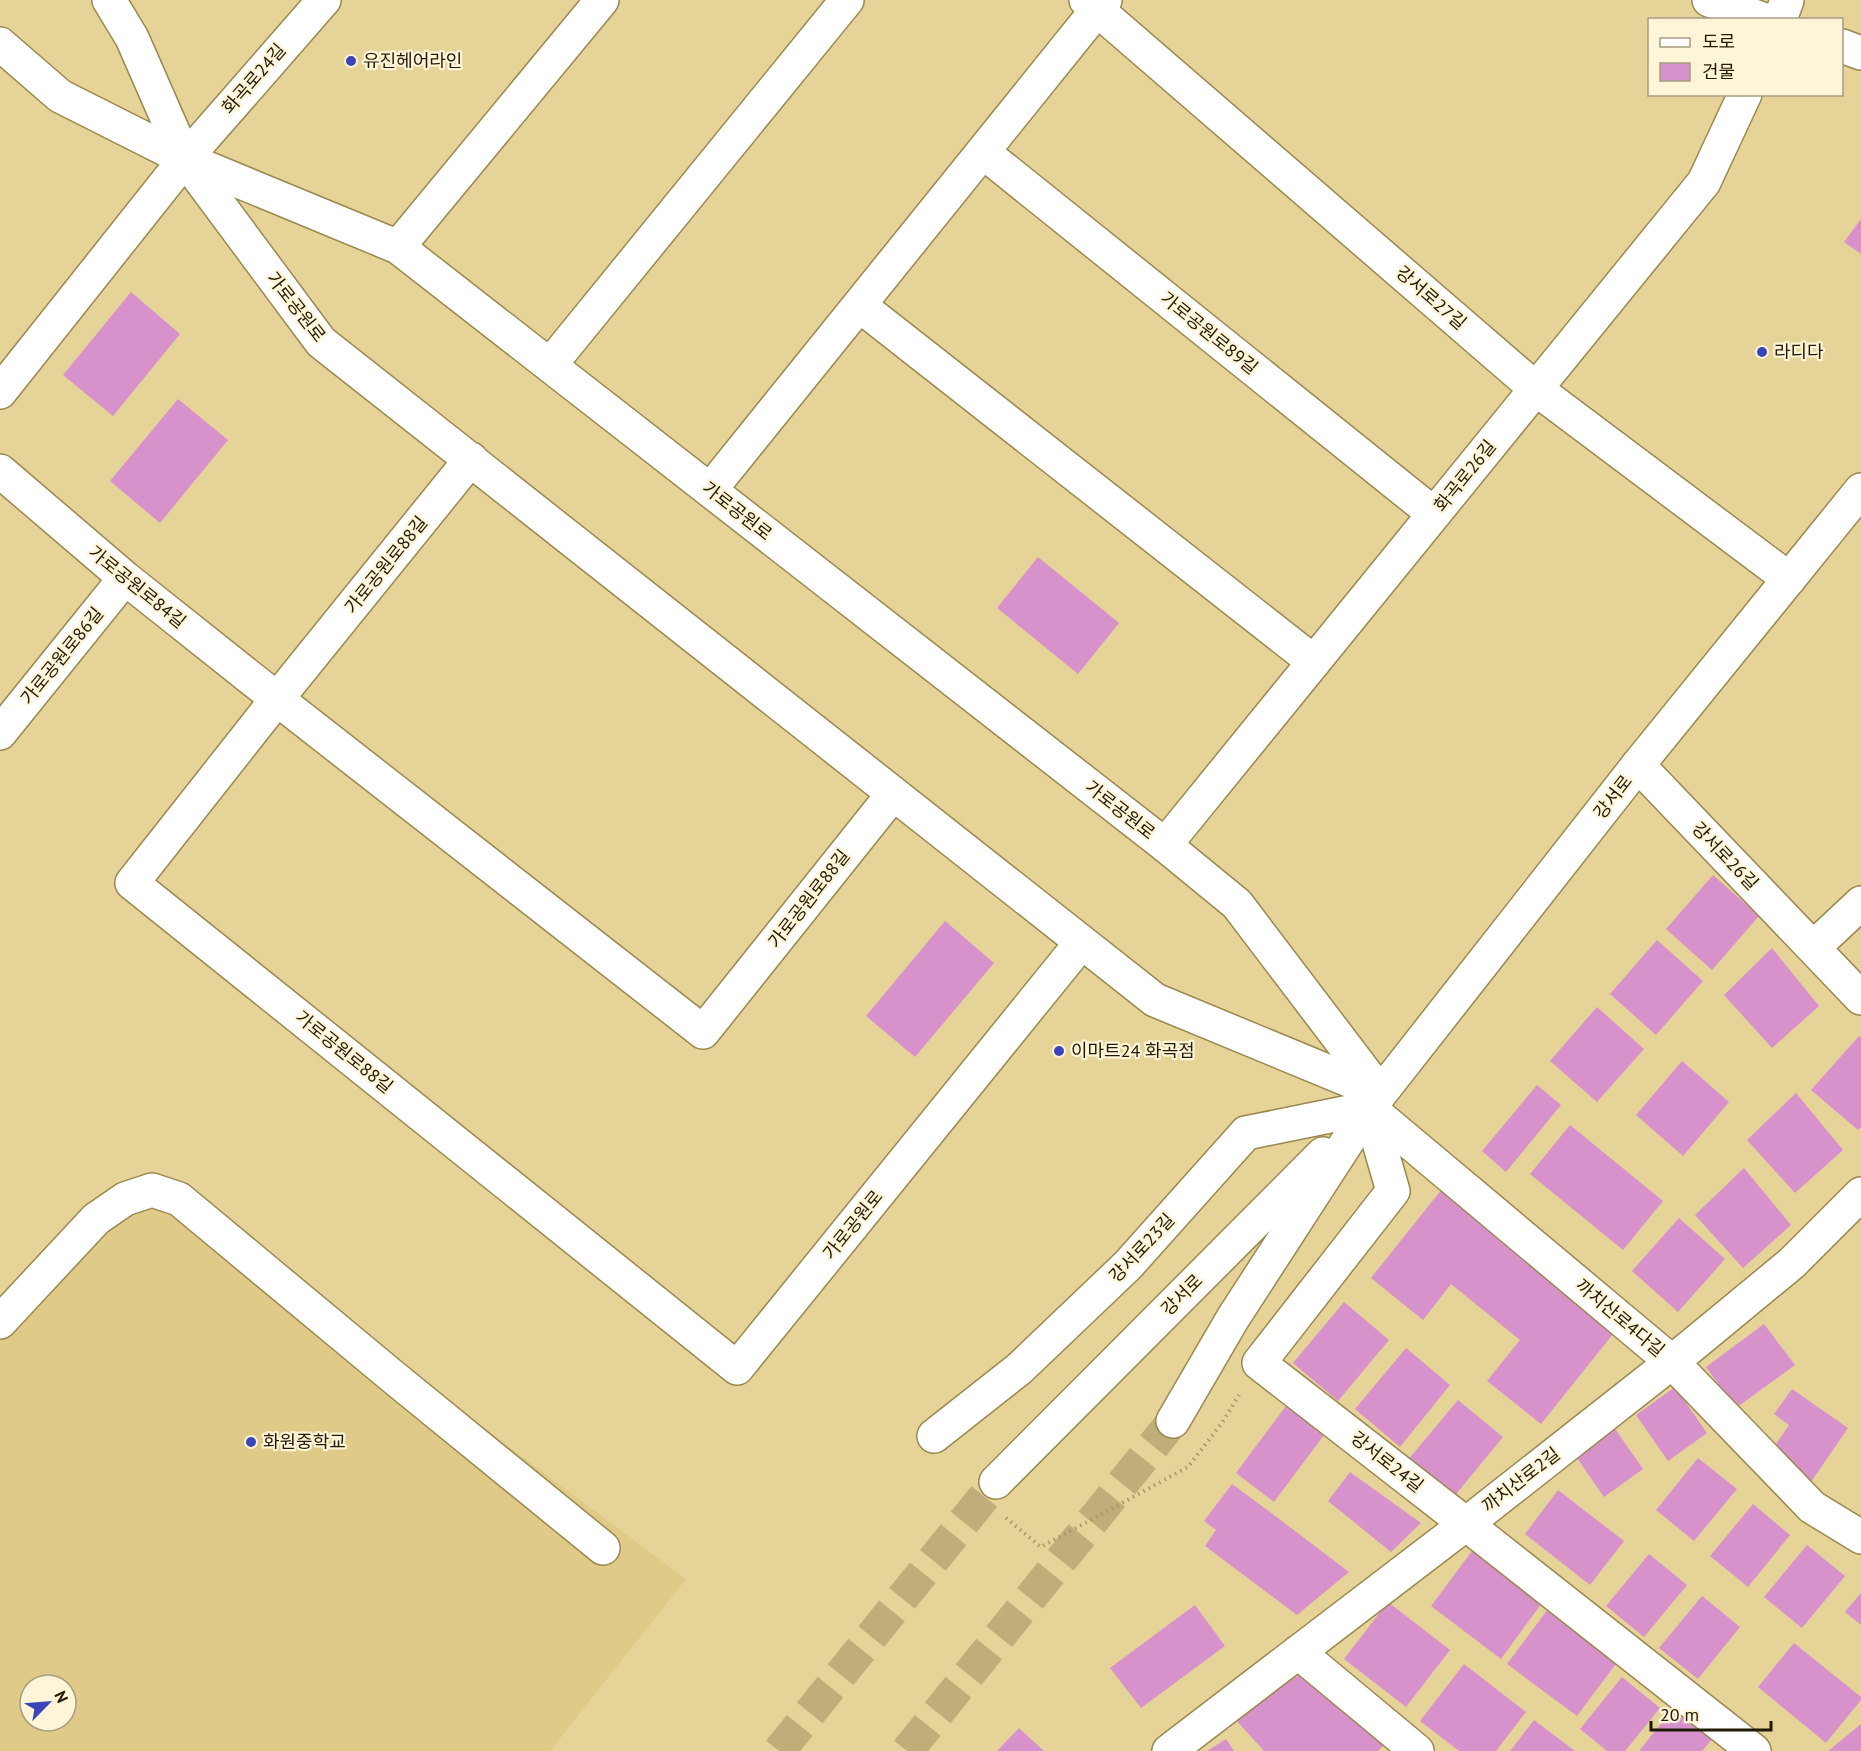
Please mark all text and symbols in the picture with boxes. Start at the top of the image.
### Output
legend [1648,18,1843,96]
text: 도로 [1702,30,1735,53]
street label: 화곡로24길 [217,39,290,119]
place label: 유진헤어라인 [363,49,462,72]
marker: 유진헤어라인 [344,54,358,68]
text: 건물 [1702,60,1735,83]
street label: 강서로27길 [1391,261,1471,334]
street label: 가로공원로 [262,267,331,346]
street label: 가로공원로89길 [1156,286,1263,379]
place label: 라디다 [1774,340,1824,363]
marker: 라디다 [1755,345,1769,359]
street label: 화곡로26길 [1429,435,1501,516]
street label: 가로공원로 [698,476,777,545]
street label: 가로공원로88길 [339,511,432,618]
street label: 가로공원로84길 [84,540,191,633]
street label: 가로공원로86길 [15,602,108,709]
street label: 강서로 [1588,770,1637,823]
street label: 가로공원로 [1081,775,1160,844]
street label: 강서로26길 [1687,817,1763,895]
street label: 가로공원로88길 [763,845,854,953]
street label: 가로공원로88길 [291,1005,398,1098]
place label: 이마트24 화곡점 [1071,1039,1195,1062]
marker: 이마트24 화곡점 [1052,1044,1066,1058]
street label: 가로공원로 [818,1185,888,1264]
street label: 강서로23길 [1104,1208,1179,1287]
street label: 강서로 [1156,1269,1207,1320]
street label: 까치산로4다길 [1571,1274,1670,1362]
street label: 강서로24길 [1346,1426,1428,1497]
place label: 화원중학교 [263,1430,346,1453]
marker: 화원중학교 [244,1435,258,1449]
street label: 까치산로2길 [1477,1442,1564,1517]
north arrow [18,1673,78,1733]
text: N [50,1688,73,1706]
scale bar [1651,1694,1771,1732]
text: 20 m [1660,1703,1699,1726]

